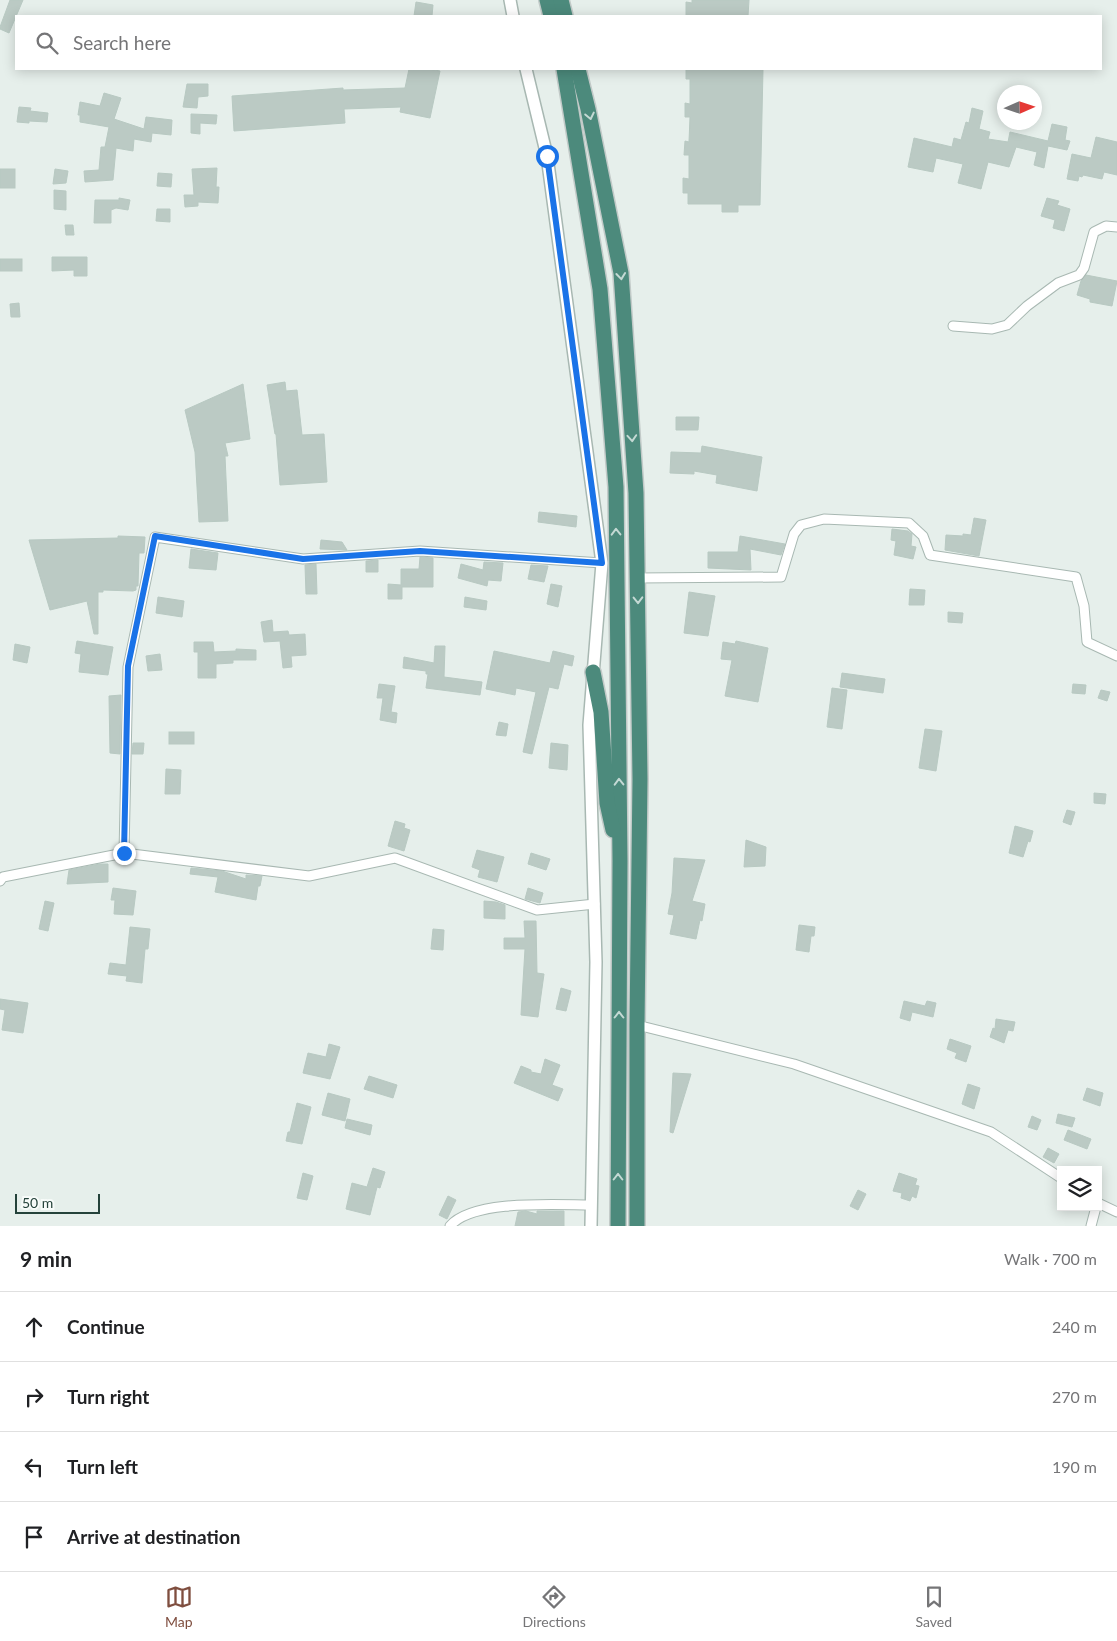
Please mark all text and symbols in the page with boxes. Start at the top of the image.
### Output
search box [15,15,1102,70]
icon: search [33,29,61,57]
text: Search here [73,31,171,54]
north arrow [997,85,1042,130]
one-way arrow [584,112,594,121]
route start [536,145,559,168]
one-way arrow [615,272,626,280]
one-way arrow [627,434,638,442]
one-way arrow [611,528,621,536]
one-way arrow [632,596,643,604]
one-way arrow [614,778,624,786]
route end [113,842,136,865]
one-way arrow [614,1011,624,1018]
map controls [1057,1166,1102,1211]
button: layers [1057,1166,1102,1211]
one-way arrow [613,1173,623,1181]
scale bar [15,1191,100,1214]
text: 50 m [22,1194,53,1211]
text: 9 min [20,1246,72,1271]
text: Walk · 700 m [1004,1249,1097,1268]
icon: ahead [20,1313,48,1341]
text: Continue [67,1315,145,1338]
text: 240 m [1052,1317,1097,1336]
icon: right [20,1383,48,1411]
text: Turn right [67,1385,149,1408]
text: 270 m [1052,1387,1097,1406]
icon: left [20,1453,48,1481]
text: Turn left [67,1455,138,1478]
text: 190 m [1052,1457,1097,1476]
icon: arrive [20,1523,48,1551]
text: Arrive at destination [67,1525,240,1548]
tab: Map [165,1583,193,1630]
tab: Directions [523,1583,586,1630]
tab: Saved [916,1583,952,1630]

